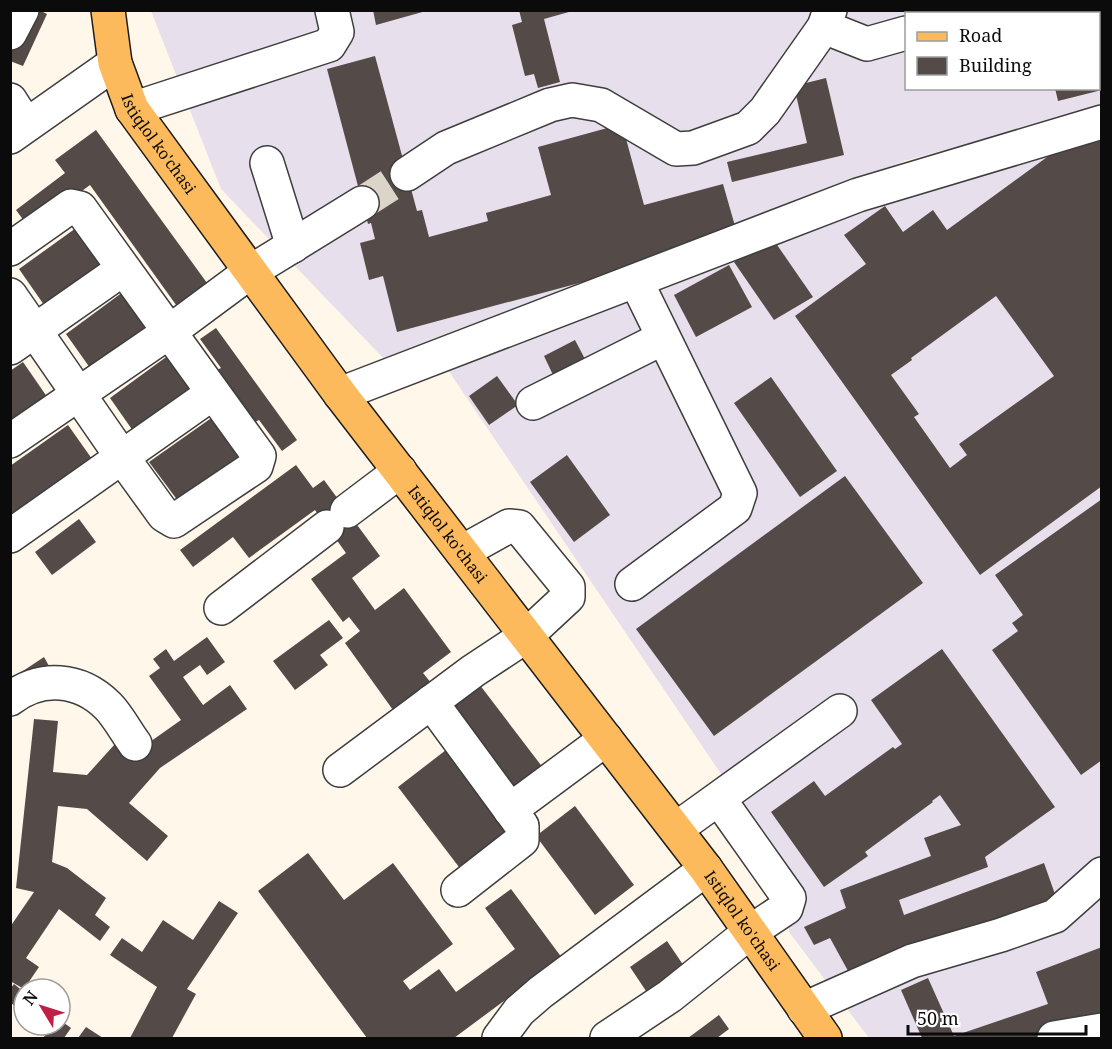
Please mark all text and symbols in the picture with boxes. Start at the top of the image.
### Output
legend [905,12,1100,90]
text: Road [959,23,1002,47]
text: Building [959,53,1032,77]
street label: Istiqlol ko'chasi [116,91,201,198]
street label: Istiqlol ko'chasi [403,481,493,587]
street label: Istiqlol ko'chasi [699,866,785,975]
north arrow [12,977,72,1037]
text: N [18,986,43,1010]
scale bar [908,998,1086,1036]
text: 50 m [917,1006,959,1030]

